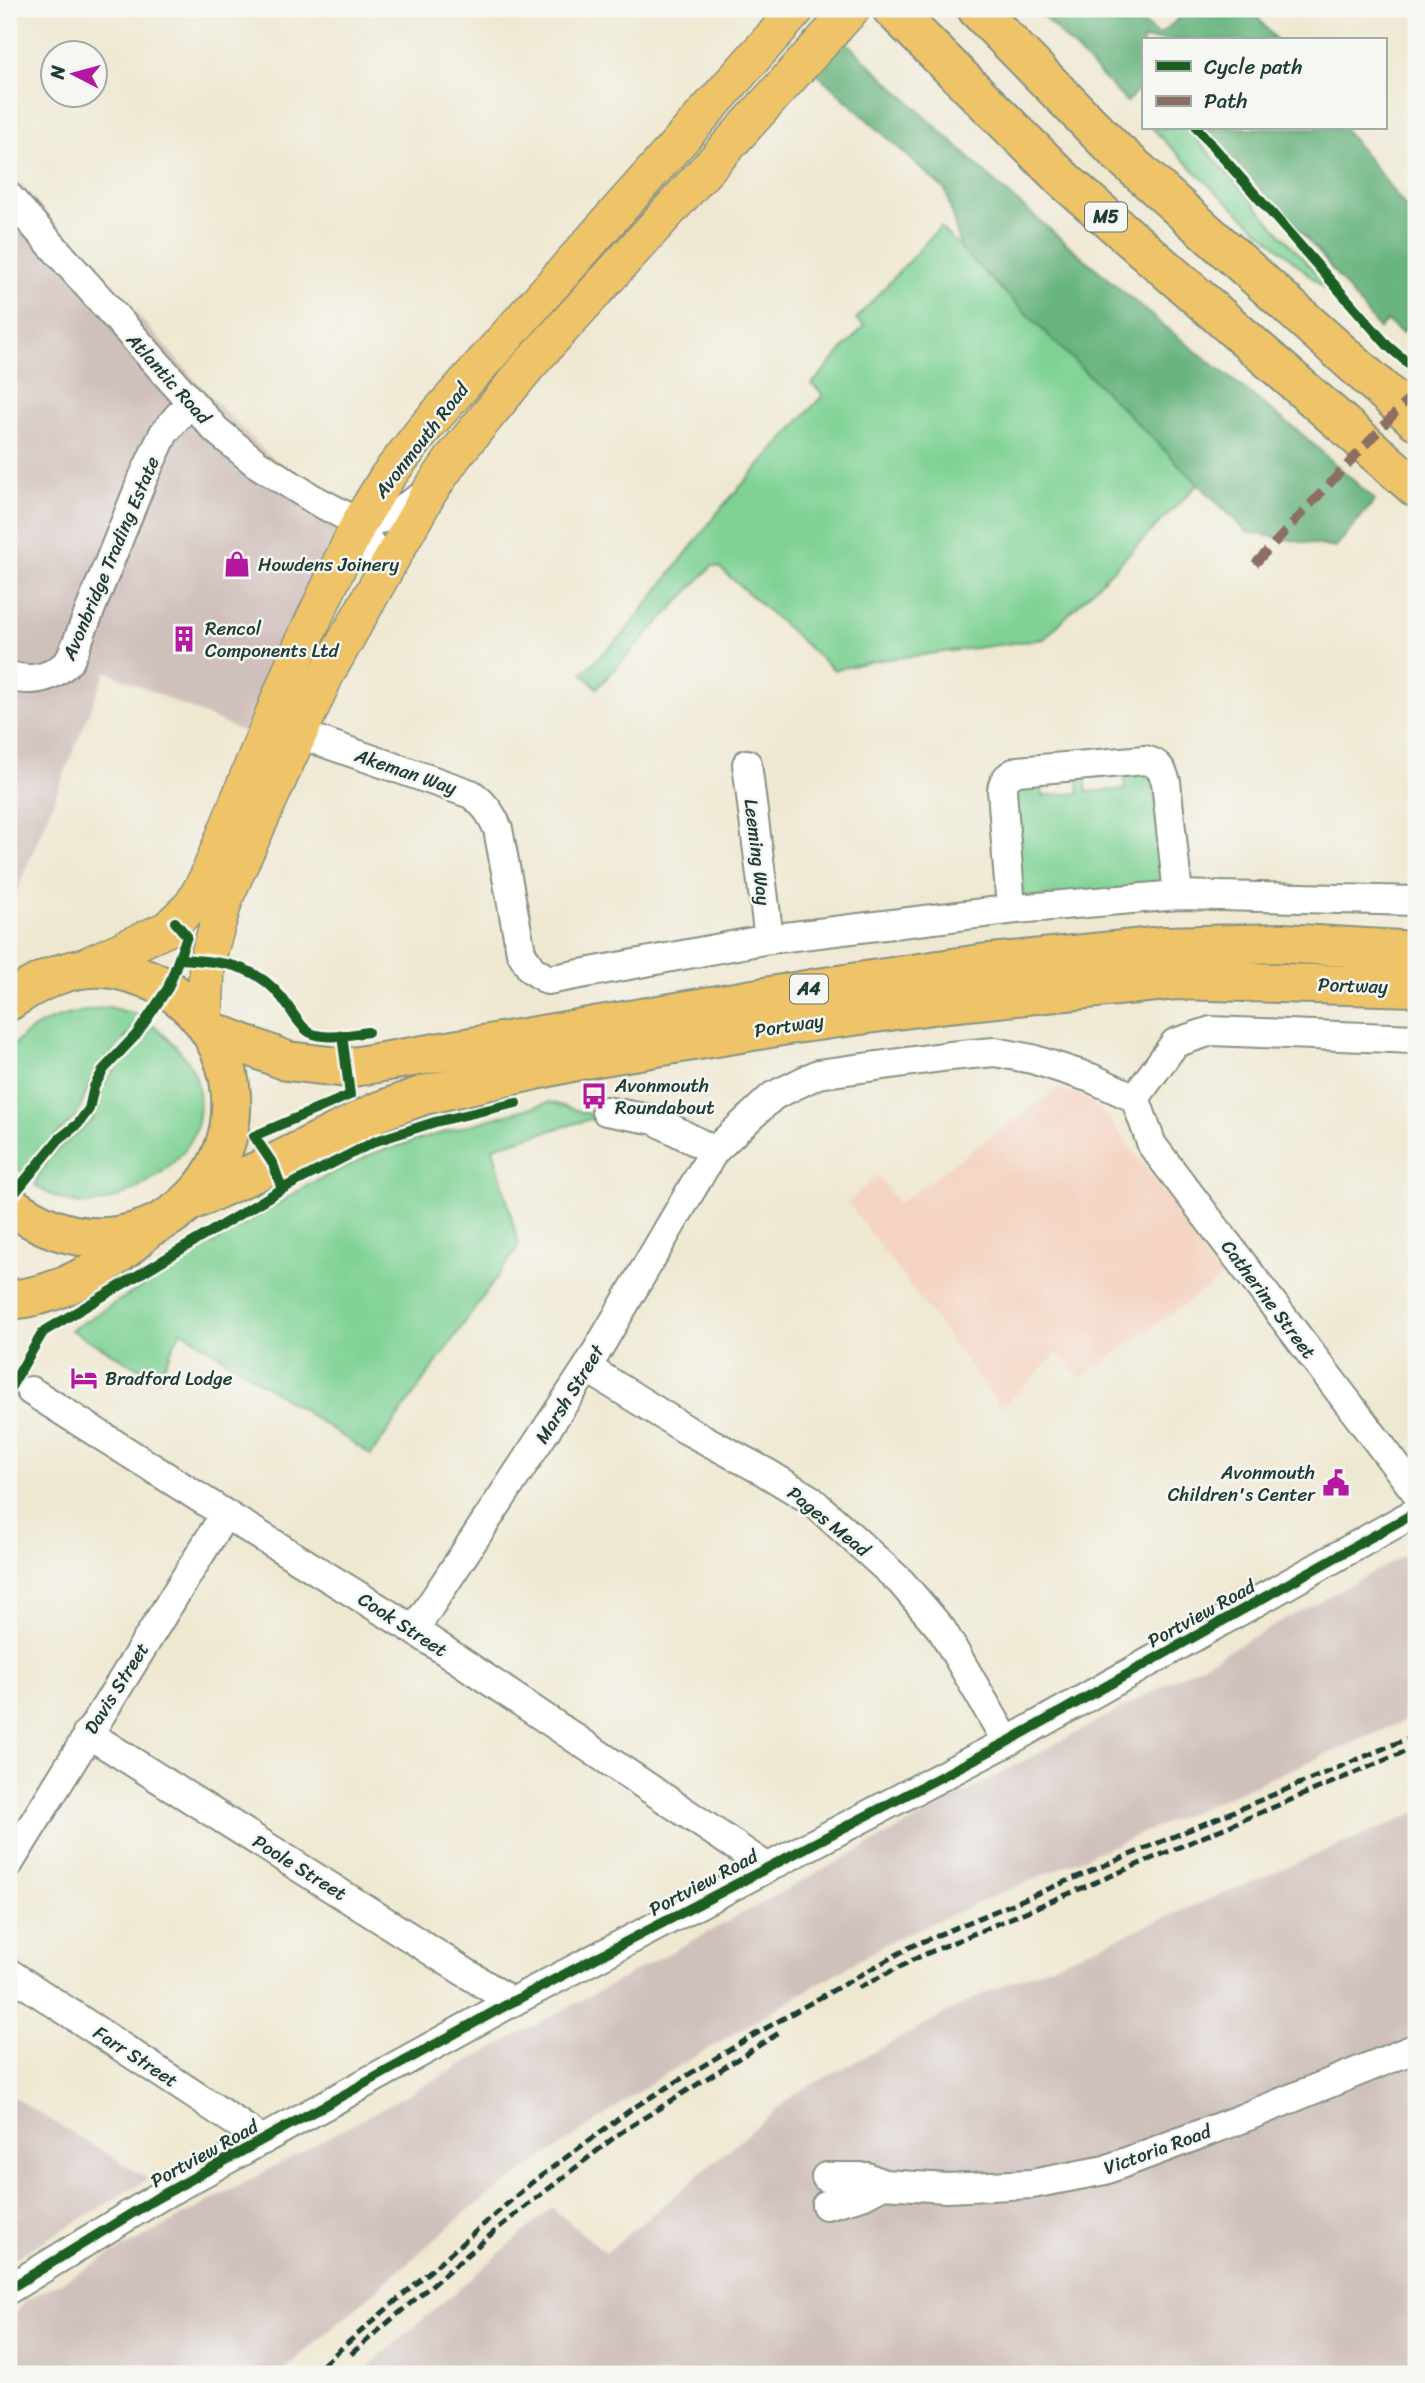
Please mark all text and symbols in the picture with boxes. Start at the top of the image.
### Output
north arrow [38,38,108,108]
legend [1142,38,1386,130]
text: Cycle path [1204,48,1303,86]
text: N [40,63,75,82]
text: Path [1204,82,1247,120]
road number: M5 [1085,202,1127,232]
street label: Atlantic Road [117,324,221,433]
street label: Avonmouth Road [365,374,479,506]
street label: Avonbridge Trading Estate [52,451,169,666]
place label: Howdens Joinery [258,548,399,581]
shop icon: Howdens Joinery [222,549,252,579]
place label: Rencol Components Ltd [205,612,340,667]
building icon: Rencol Components Ltd [169,624,199,654]
street label: Akeman Way [350,738,461,804]
street label: Leeming Way [735,797,780,907]
street label: Portway [1318,968,1389,1003]
road number: A4 [790,974,828,1004]
street label: Portway [752,1004,826,1047]
place label: Avonmouth Roundabout [614,1069,714,1124]
bus stop icon: Avonmouth Roundabout [579,1081,609,1111]
street label: Catherine Street [1212,1232,1325,1366]
street label: Marsh Street [526,1337,614,1450]
place label: Bradford Lodge [105,1362,233,1395]
hotel icon: Bradford Lodge [69,1363,99,1393]
place label: Avonmouth Children's Center [1168,1456,1316,1511]
public building icon: Avonmouth Children's Center [1321,1468,1351,1498]
street label: Pages Mead [780,1477,879,1567]
street label: Portview Road [1141,1570,1262,1657]
street label: Cook Street [351,1583,454,1666]
street label: Davis Street [75,1636,158,1741]
street label: Poole Street [246,1825,354,1910]
street label: Portview Road [643,1839,765,1925]
street label: Farr Street [87,2017,185,2096]
street label: Portview Road [144,2110,265,2197]
street label: Victoria Road [1099,2114,1217,2184]

